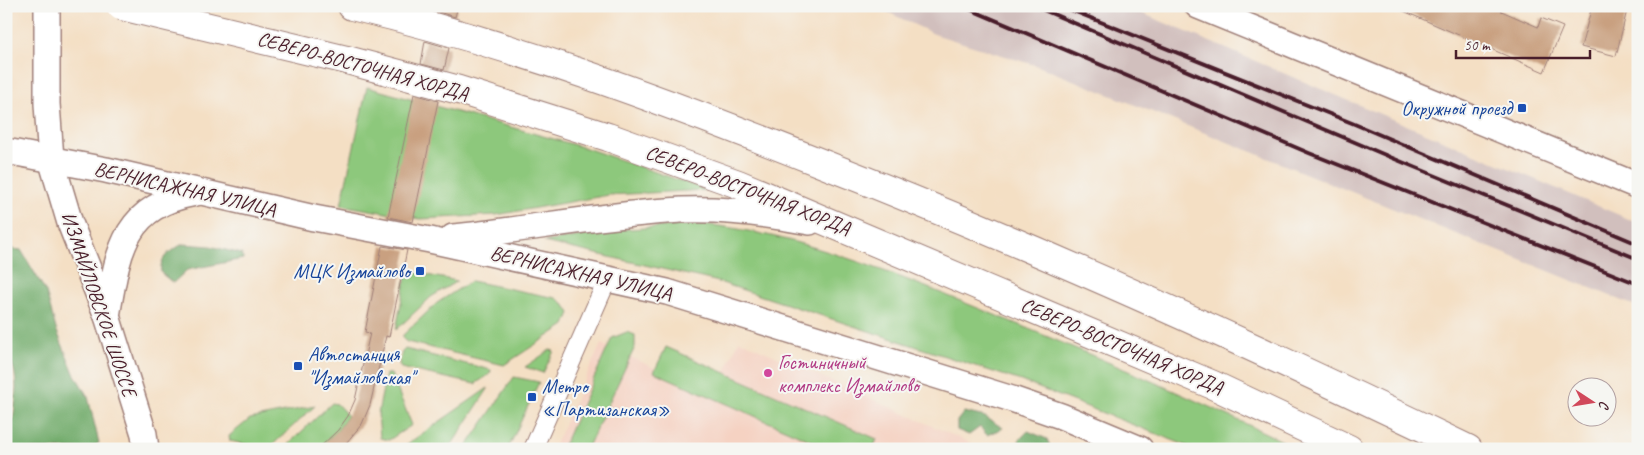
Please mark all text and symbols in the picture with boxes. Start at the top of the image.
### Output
street label: СЕВЕРО-ВОСТОЧНАЯ ХОРДА [255,26,472,106]
scale bar [1456,28,1590,60]
text: 50 m [1464,36,1491,55]
place label: Окружной проезд [1401,96,1514,121]
marker: Окружной проезд [1516,102,1528,114]
street label: СЕВЕРО-ВОСТОЧНАЯ ХОРДА [642,139,855,241]
street label: ВЕРНИСАЖНАЯ УЛИЦА [92,156,279,222]
street label: ИЗМАЙЛОВСКОЕ ШОССЕ [56,208,143,403]
street label: ВЕРНИСАЖНАЯ УЛИЦА [488,240,675,306]
place label: МЦК Измайлово [294,259,412,285]
marker: МЦК Измайлово [414,265,426,277]
street label: СЕВЕРО-ВОСТОЧНАЯ ХОРДА [1017,292,1228,400]
place label: Автостанция "Измайловская" [308,342,419,391]
place label: Гостиничный комплекс Измайлово [778,350,921,399]
marker: Автостанция "Измайловская" [292,360,304,372]
marker: Гостиничный комплекс Измайлово [762,367,774,379]
place label: Метро «Партизанская» [542,374,670,422]
north arrow [1566,378,1616,428]
marker: Метро «Партизанская» [526,391,538,403]
text: С [1595,399,1613,412]

